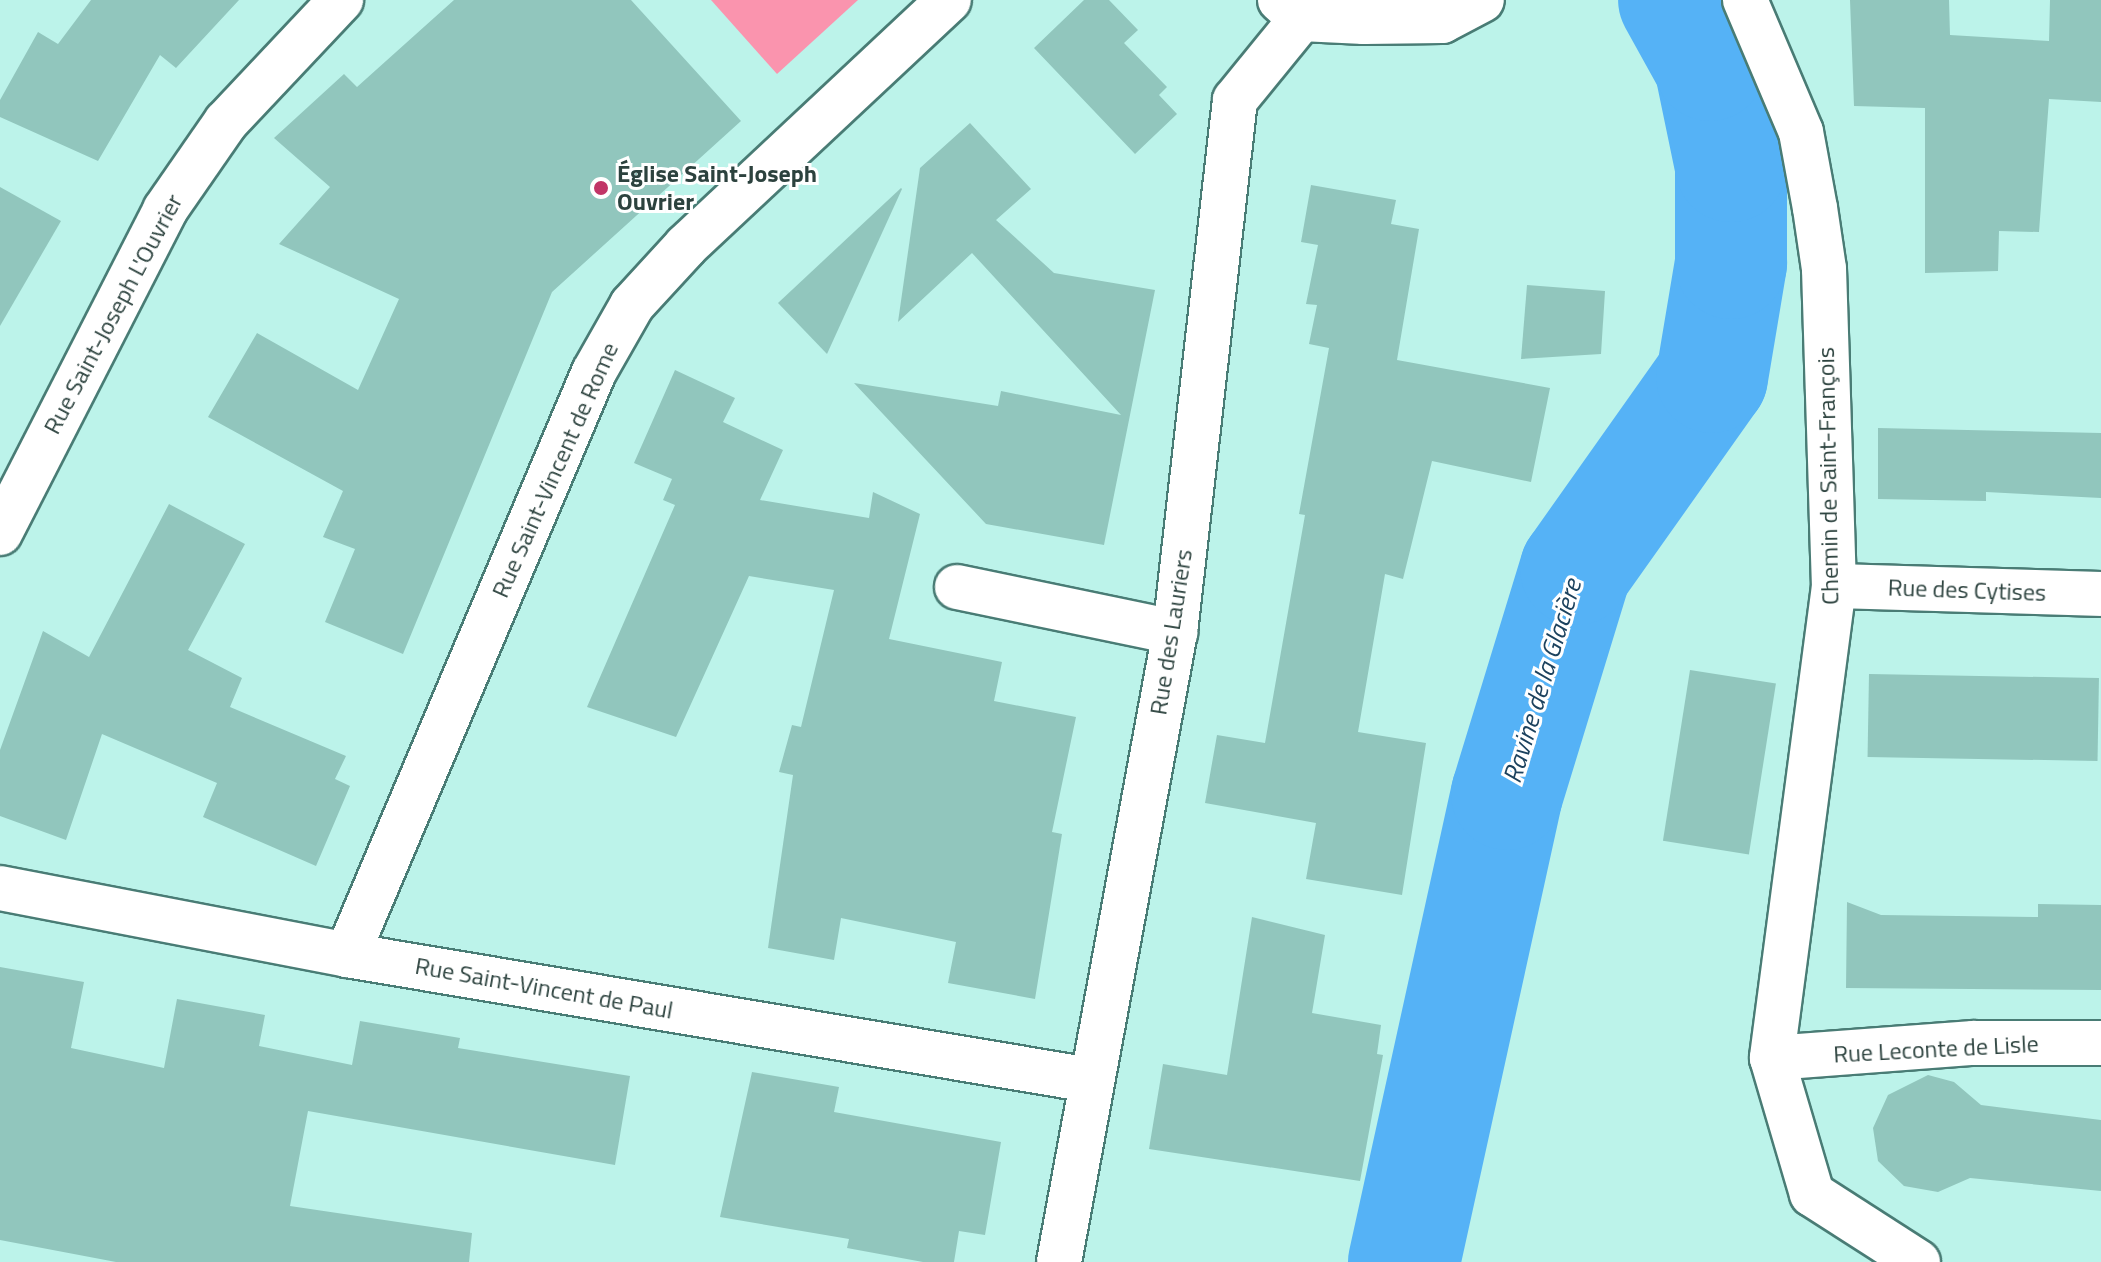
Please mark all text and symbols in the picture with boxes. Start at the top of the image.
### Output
place label: Église Saint-Joseph Ouvrier [617,160,817,216]
marker: Église Saint-Joseph Ouvrier [592,179,610,197]
street label: Rue Saint-Joseph L'Ouvrier [37,189,189,439]
street label: Rue Saint-Vincent de Rome [486,338,624,602]
street label: Chemin de Saint-François [1811,347,1845,605]
street label: Rue des Lauriers [1144,547,1198,717]
street label: Rue des Cytises [1887,573,2047,607]
water label: Ravine de la Glacière [1496,575,1588,787]
street label: Rue Saint-Vincent de Paul [413,951,675,1025]
street label: Rue Leconte de Lisle [1833,1029,2039,1069]

